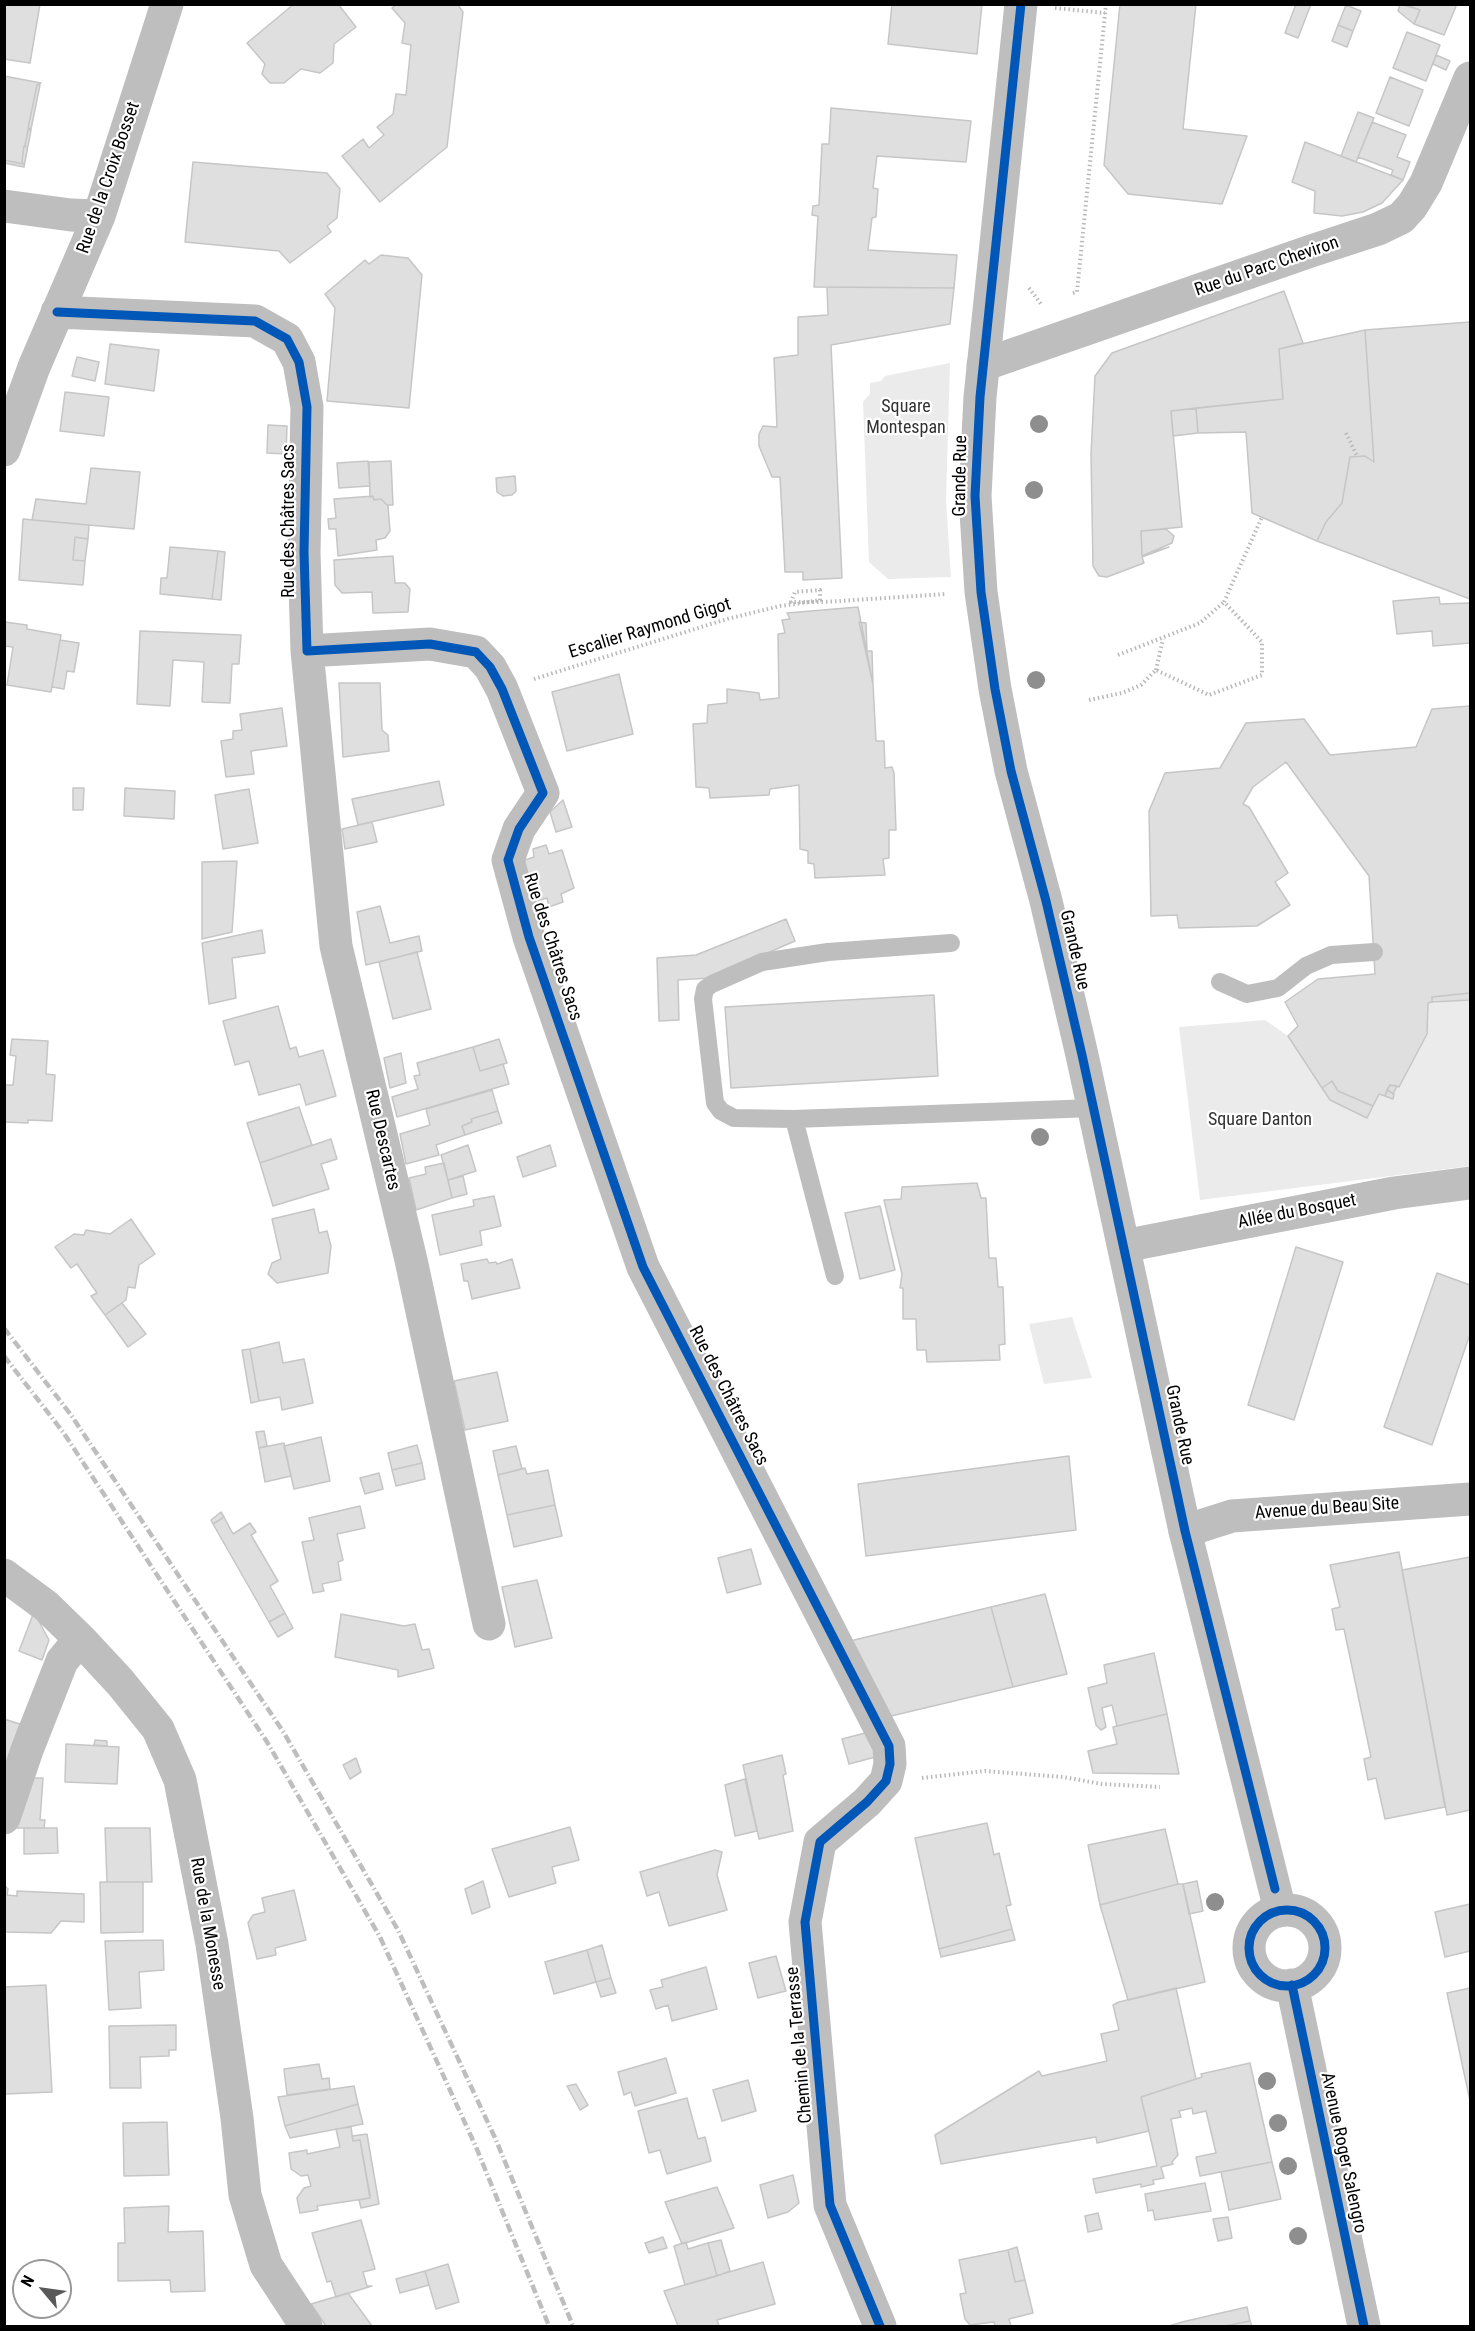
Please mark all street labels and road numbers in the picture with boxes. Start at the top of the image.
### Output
street label: Rue de la Croix Bosset [73,99,145,257]
street label: Rue du Parc Cheviron [1192,232,1342,302]
street label: Grande Rue [949,435,973,517]
street label: Rue des Châtres Sacs [278,444,300,598]
street label: Escalier Raymond Gigot [566,594,734,664]
street label: Rue des Châtres Sacs [518,870,586,1024]
street label: Grande Rue [1054,908,1094,992]
street label: Rue Descartes [360,1088,404,1192]
street label: Allée du Bosquet [1236,1190,1358,1234]
street label: Rue des Châtres Sacs [683,1323,773,1469]
street label: Grande Rue [1160,1383,1198,1467]
street label: Avenue du Beau Site [1254,1493,1400,1525]
street label: Rue de la Monesse [185,1856,229,1992]
street label: Chemin de la Terrasse [782,1966,818,2124]
street label: Avenue Roger Salengro [1315,2071,1371,2235]

